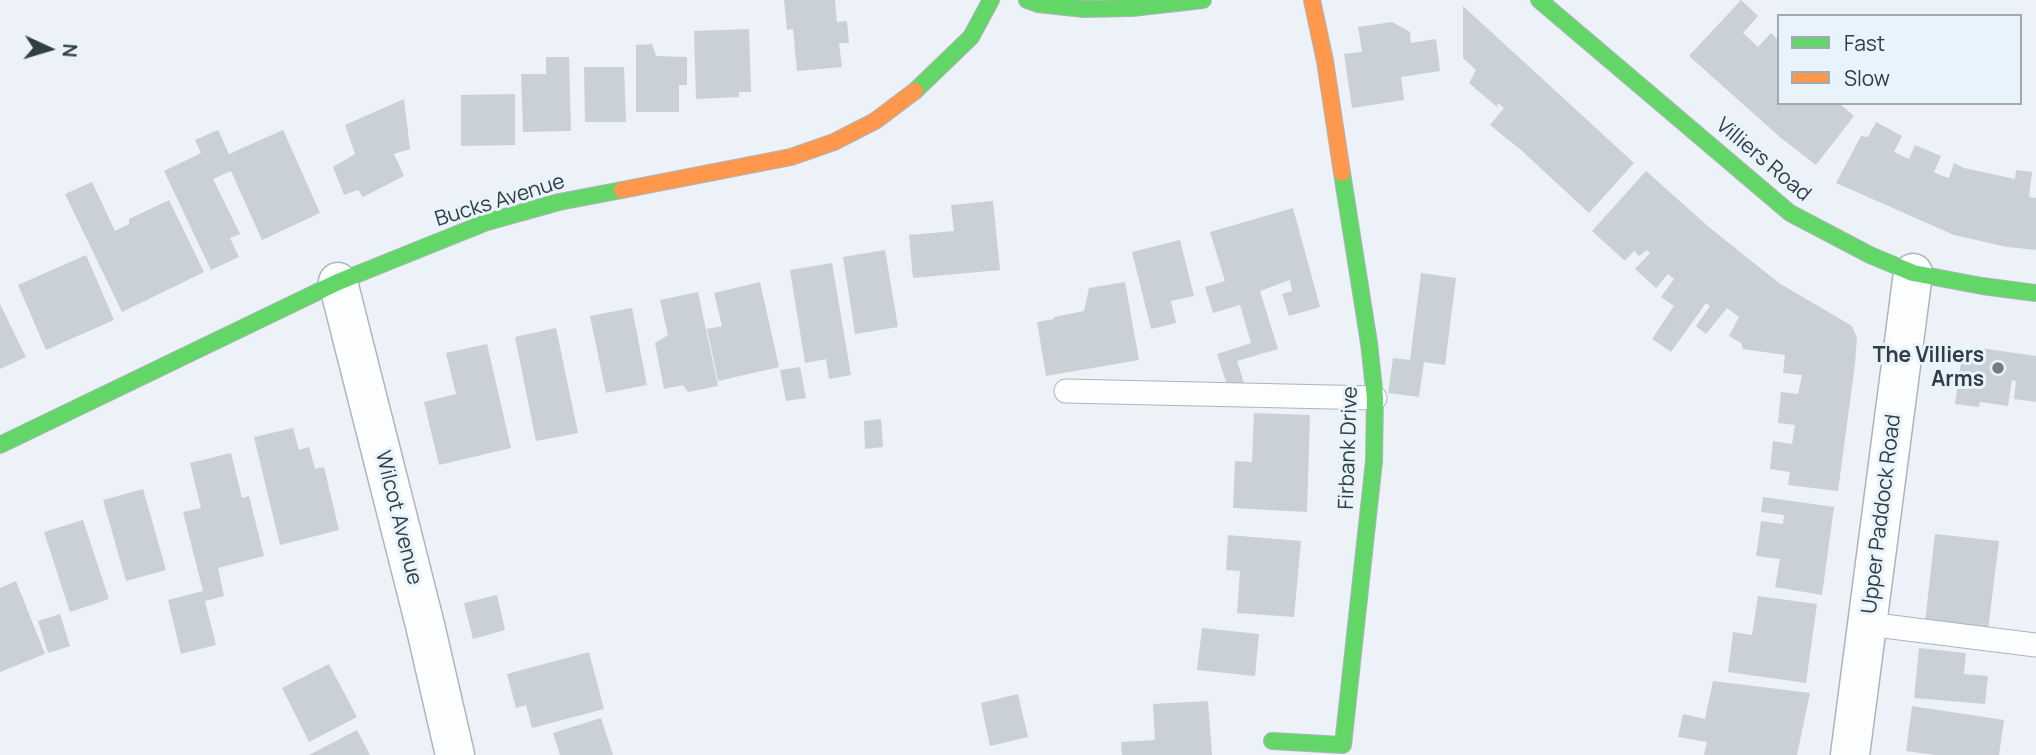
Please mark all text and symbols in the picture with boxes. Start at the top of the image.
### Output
north arrow [14,14,84,84]
legend [1777,14,2022,105]
text: Fast [1844,29,1885,57]
text: N [57,43,83,58]
text: Slow [1844,64,1890,92]
street label: Villiers Road [1710,113,1816,207]
street label: Bucks Avenue [432,169,568,233]
place label: The Villiers Arms [1873,343,1984,393]
marker: The Villiers Arms [1990,360,2006,376]
street label: Firbank Drive [1334,386,1364,510]
street label: Upper Paddock Road [1857,413,1907,615]
street label: Wilcot Avenue [369,448,427,588]

